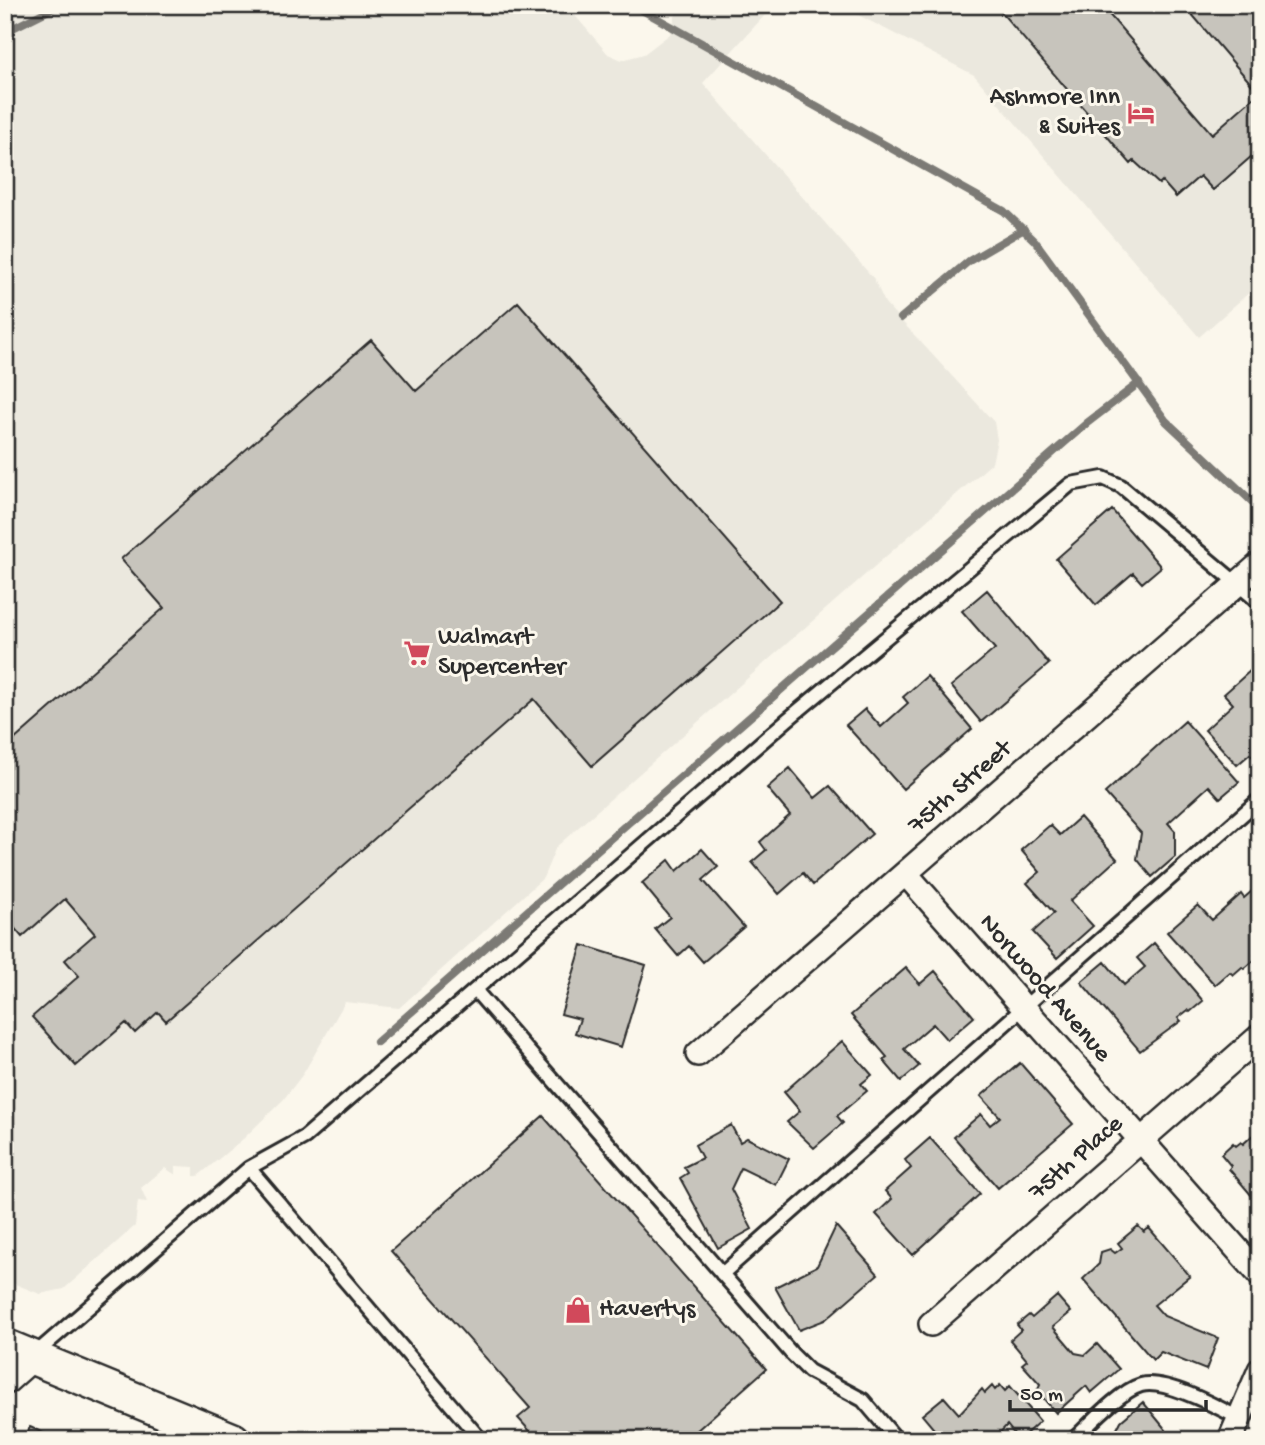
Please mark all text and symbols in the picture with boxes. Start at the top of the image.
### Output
place label: Ashmore Inn & Suites [989,83,1121,144]
hotel icon: Ashmore Inn & Suites [1126,98,1156,128]
place label: Walmart Supercenter [438,623,568,684]
supermarket icon: Walmart Supercenter [402,638,432,668]
street label: 75th Street [902,733,1021,842]
street label: Norwood Avenue [971,908,1117,1070]
street label: 75th Place [1023,1109,1131,1209]
shop icon: Havertys [563,1295,593,1325]
place label: Havertys [599,1295,697,1326]
scale bar [1010,1368,1206,1412]
text: 50 m [1020,1384,1063,1409]

